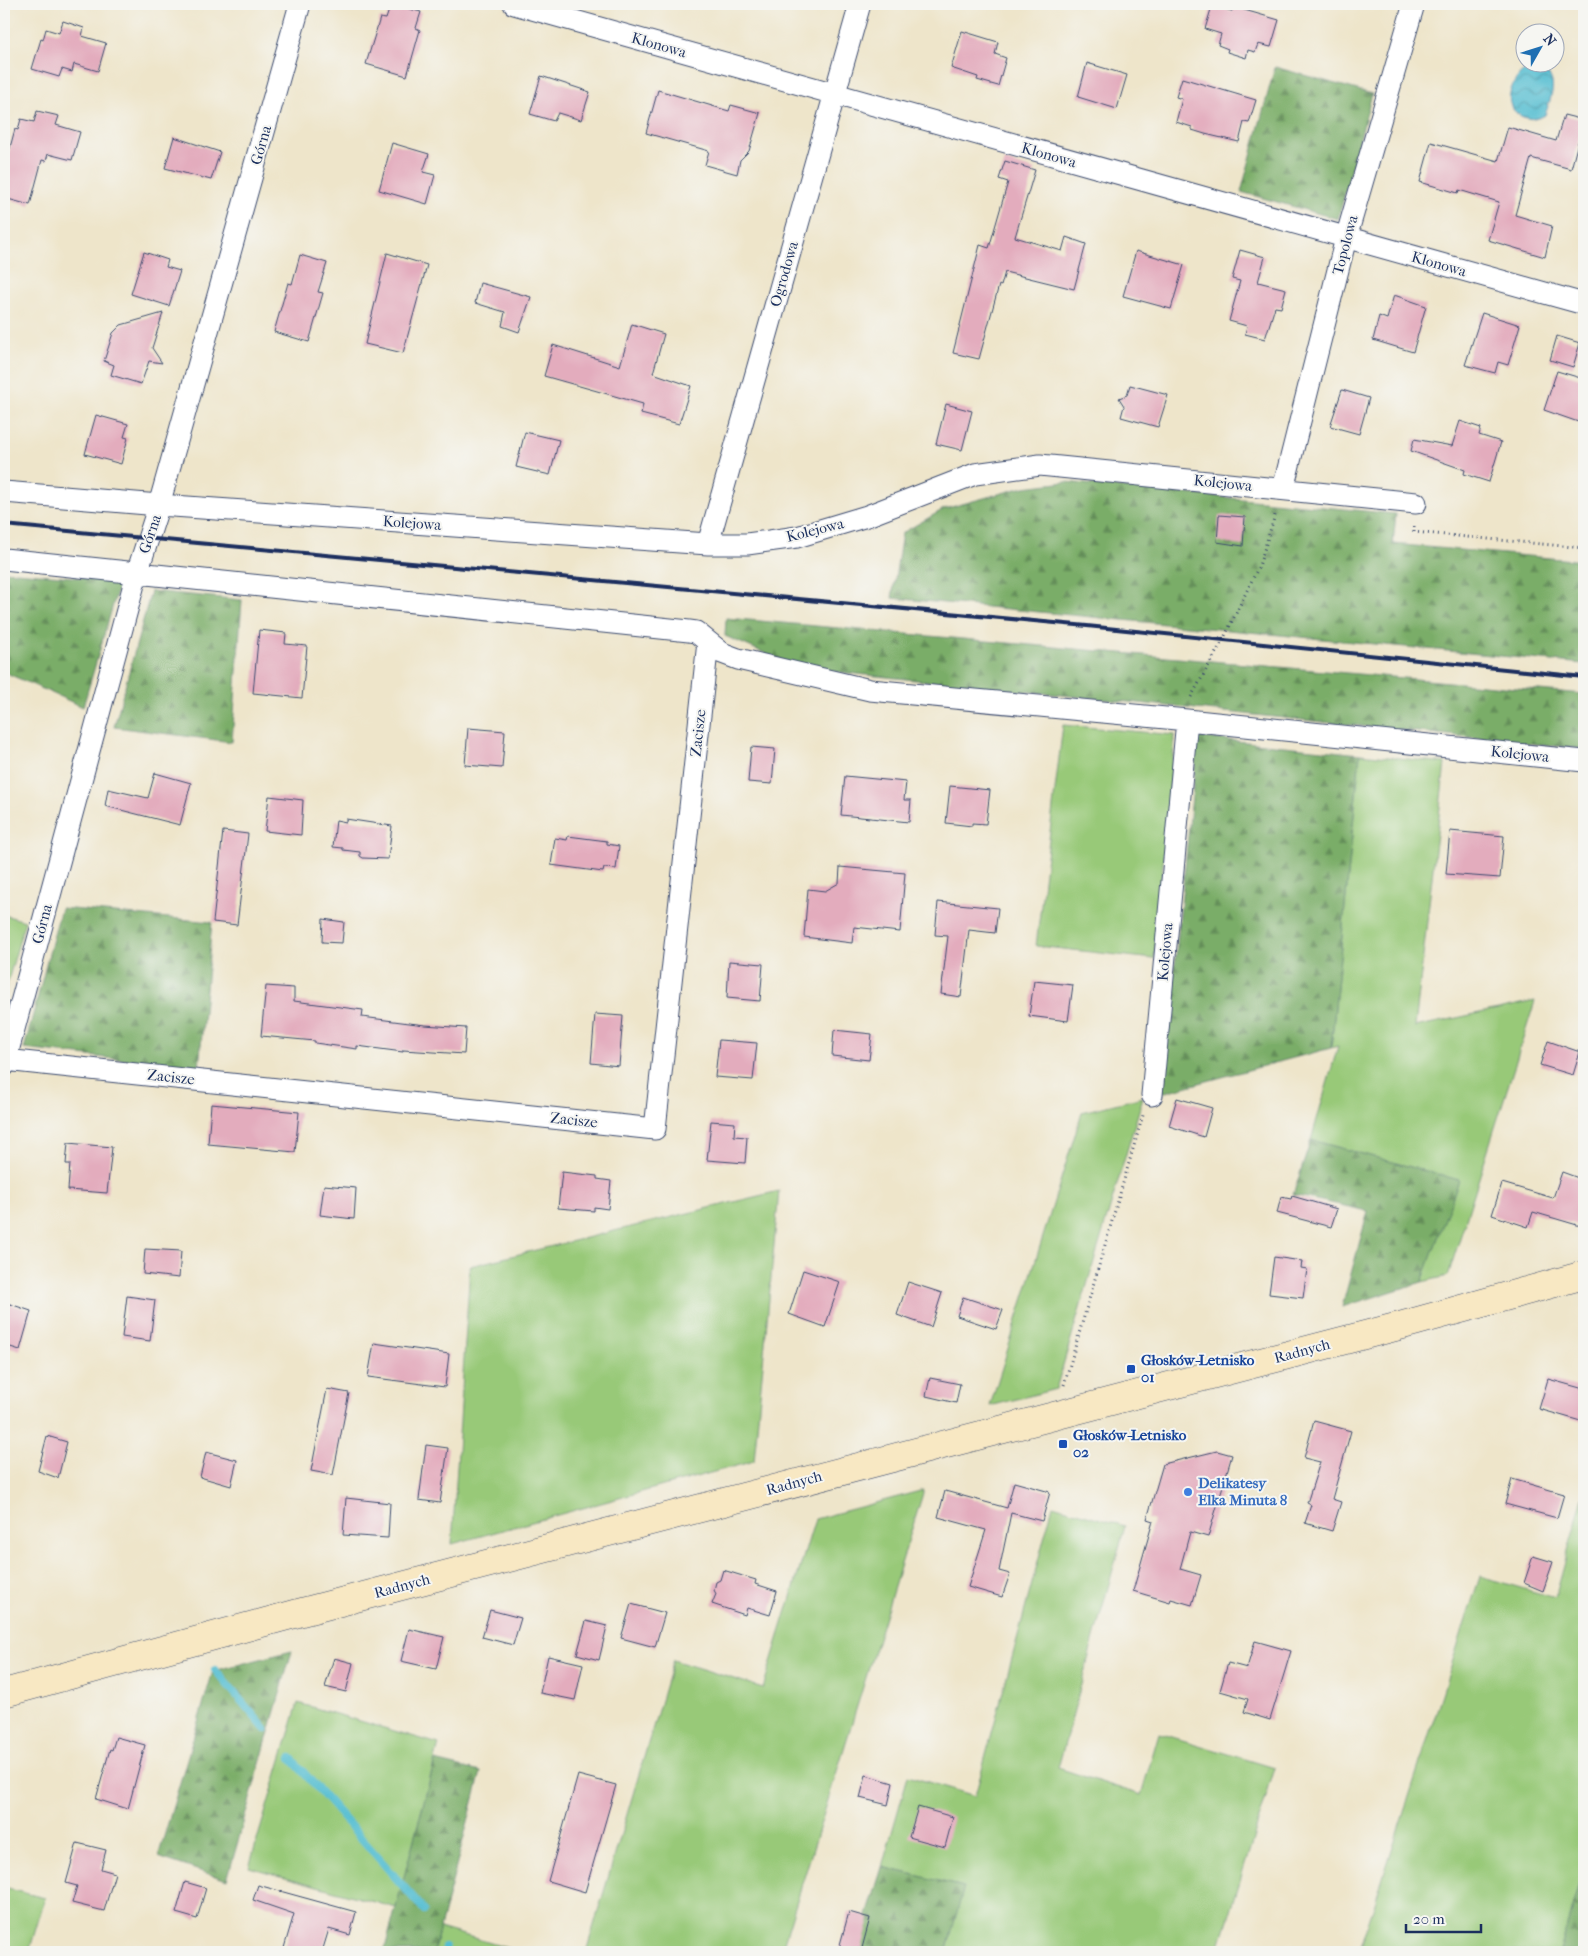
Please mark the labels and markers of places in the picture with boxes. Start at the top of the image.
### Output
place label: Głosków-Letnisko 01 [1141,1351,1255,1386]
marker: Głosków-Letnisko 01 [1125,1363,1137,1375]
place label: Głosków-Letnisko 02 [1073,1426,1187,1461]
marker: Głosków-Letnisko 02 [1057,1438,1069,1450]
place label: Delikatesy Elka Minuta 8 [1198,1474,1288,1509]
marker: Delikatesy Elka Minuta 8 [1182,1486,1194,1498]

